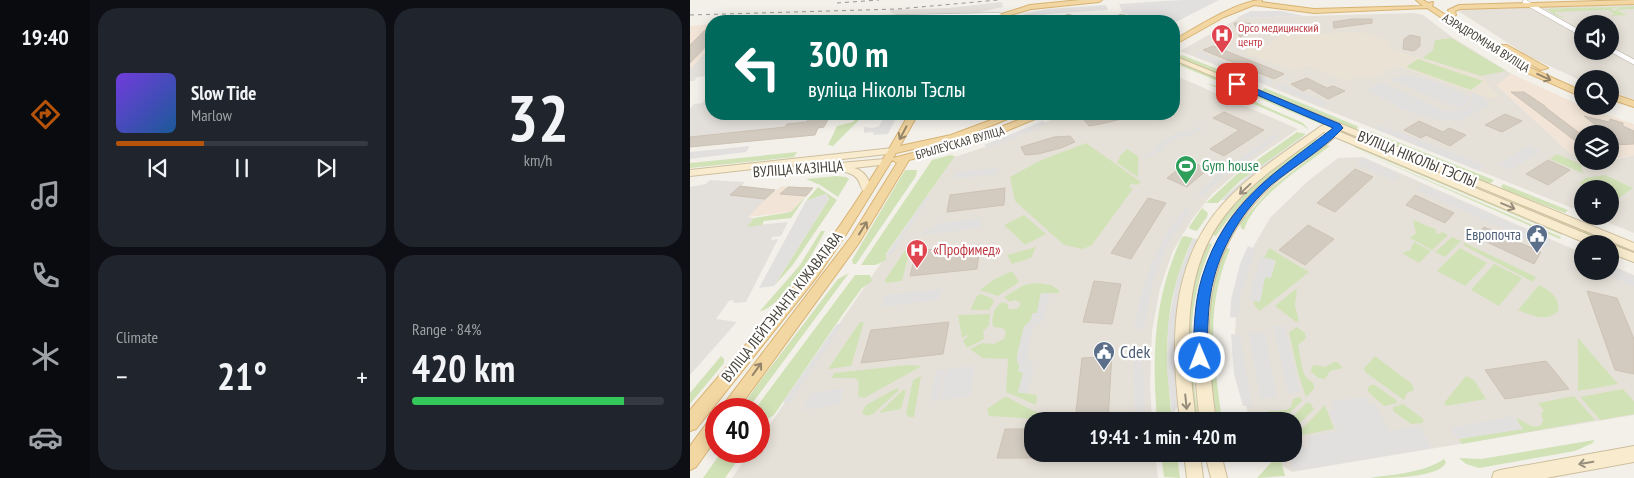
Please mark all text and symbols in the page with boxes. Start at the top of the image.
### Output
street label: АЭРАДРОМНАЯ ВУЛІЦА [1440,10,1533,76]
map controls [1574,15,1619,280]
button: sound [1574,15,1619,60]
place label: Орсо медицинский центр [1238,20,1318,49]
text: 19:40 [21,23,69,51]
hospital icon: Орсо медицинский центр [1210,23,1234,54]
text: 300 m [808,31,889,77]
icon: left [725,35,790,100]
pin [1216,63,1258,105]
icon: arrive [1223,70,1251,98]
button: search [1574,70,1619,115]
one-way arrow [1536,73,1551,83]
text: 32 [507,75,569,159]
text: вуліца Ніколы Тэслы [808,75,966,103]
text: Slow Tide [191,81,256,105]
icon: directions [28,97,63,132]
text: Marlow [191,105,232,125]
street label: БРЫЛЕЎСКАЯ ВУЛІЦА [914,123,1006,162]
one-way arrow [898,125,907,140]
button: layers [1574,125,1619,170]
street label: ВУЛІЦА НІКОЛЫ ТЭСЛЫ [1355,126,1479,191]
text: km/h [524,150,552,170]
icon: previous [144,154,172,182]
icon: pause [228,154,256,182]
icon: next [312,154,340,182]
sports icon: Gym house [1174,154,1198,185]
street label: ВУЛІЦА КАЗІНЦА [752,156,845,181]
place label: Gym house [1202,156,1259,175]
icon: music [28,178,63,213]
button: + [1574,180,1619,225]
one-way arrow [1238,183,1251,195]
one-way arrow [1500,201,1515,211]
one-way arrow [858,222,868,236]
public building icon: Европочта [1525,223,1549,254]
place label: Европочта [1466,225,1521,244]
street label: ВУЛІЦА ЛЕЙТЭНАНТА КІЖАВАТАВА [717,227,847,386]
button: − [1574,235,1619,280]
hospital icon: «Профимед» [905,238,929,269]
place label: «Профимед» [933,240,1001,259]
icon: phone [28,258,63,293]
text: Range · 84% [412,319,481,339]
text: Climate [116,327,158,347]
position arrow [1173,331,1225,383]
icon: climate [28,339,63,374]
public building icon: Cdek [1092,340,1116,371]
place label: Cdek [1120,340,1150,363]
text: 420 km [412,343,515,392]
text: 21° [217,351,267,400]
text: − [116,358,128,395]
text: + [356,358,368,395]
one-way arrow [752,362,762,376]
one-way arrow [1181,393,1190,409]
speed limit sign: 40 [705,398,770,463]
icon: car [28,420,63,455]
text: 19:41 · 1 min · 420 m [1090,425,1236,449]
one-way arrow [1578,458,1594,468]

